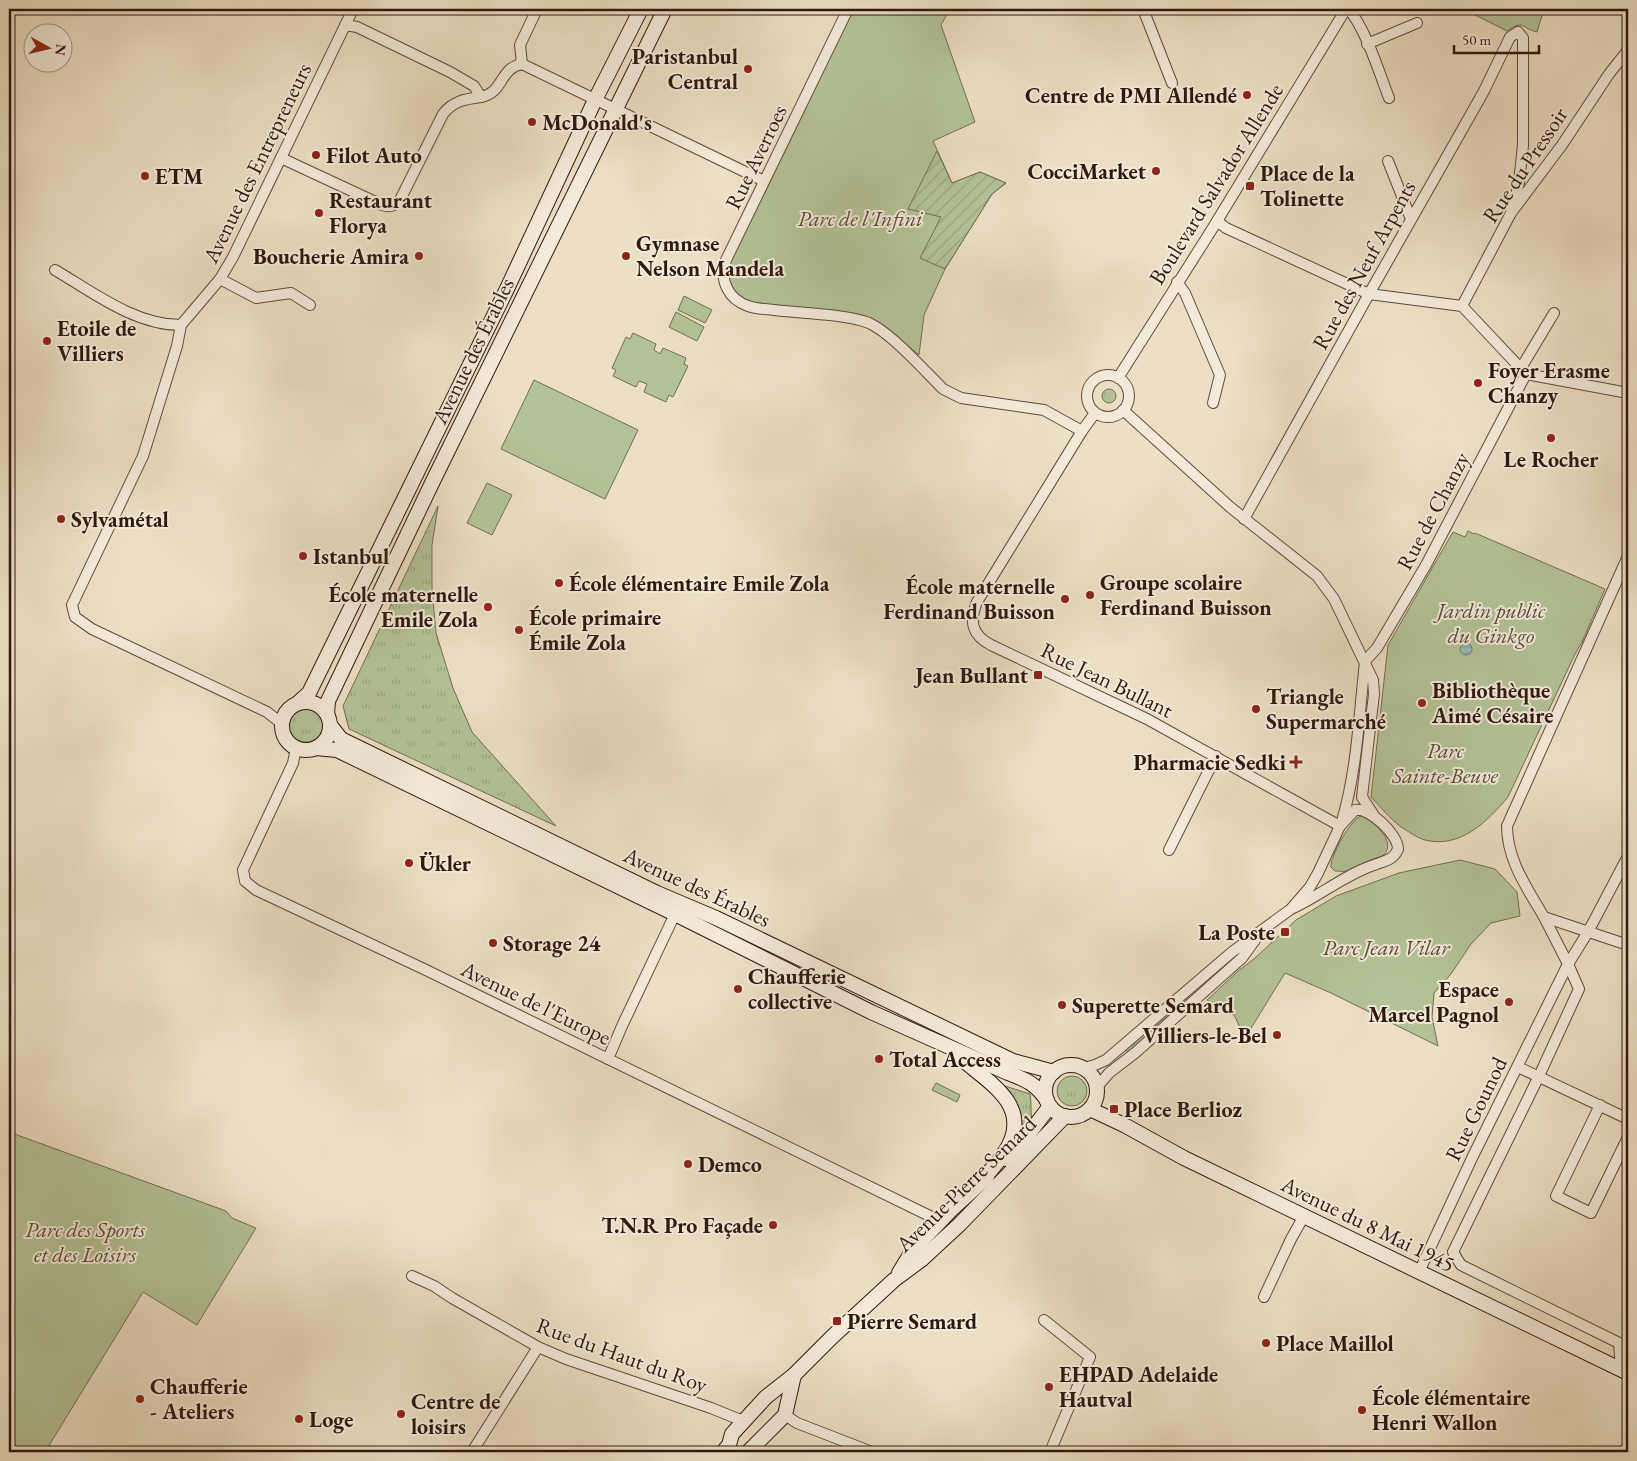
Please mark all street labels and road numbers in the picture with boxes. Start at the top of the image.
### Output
street label: Avenue des Entrepreneurs [195,58,318,269]
street label: Boulevard Salvador Allende [1142,78,1290,290]
street label: Rue Averroes [718,100,794,214]
street label: Rue du Pressoir [1476,101,1575,228]
street label: Rue des Neuf Arpents [1306,175,1422,355]
street label: Avenue des Érables [425,273,521,430]
street label: Rue de Chanzy [1390,447,1476,575]
street label: Rue Jean Bullant [1036,636,1178,725]
street label: Avenue des Érables [618,840,775,934]
street label: Avenue de l'Europe [455,954,616,1052]
street label: Rue Gounod [1438,1051,1514,1166]
street label: Avenue Pierre Semard [889,1109,1043,1259]
street label: Avenue du 8 Mai 1945 [1275,1169,1460,1279]
street label: Rue du Haut du Roy [533,1311,712,1399]

